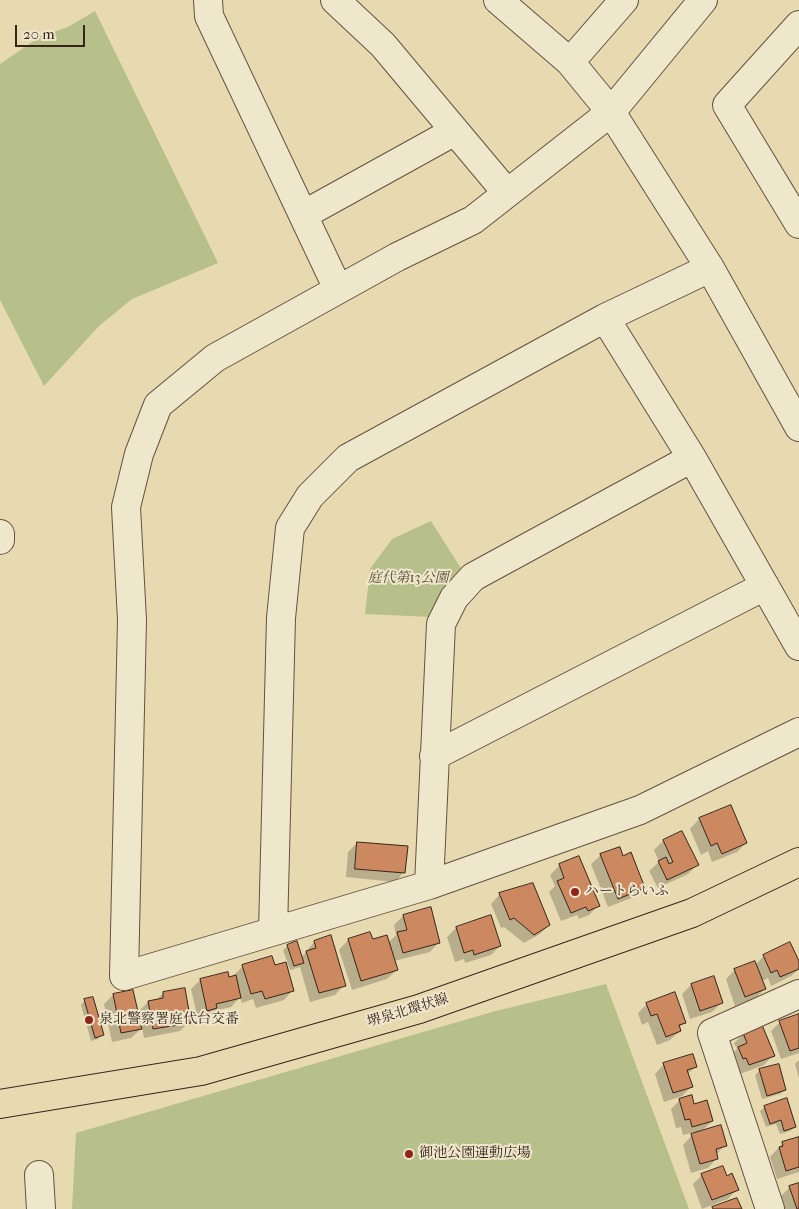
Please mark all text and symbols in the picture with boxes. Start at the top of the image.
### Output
scale bar [18,15,88,47]
text: 20 m [23,25,55,43]
park label: 庭代第13公園 [368,571,448,587]
place label: ハートらいふ [585,884,669,900]
marker: ハートらいふ [569,886,581,898]
street label: 堺泉北環状線 [365,991,451,1031]
place label: 泉北警察署庭代台交番 [99,1012,239,1028]
marker: 泉北警察署庭代台交番 [83,1014,95,1026]
place label: 御池公園運動広場 [419,1146,531,1162]
marker: 御池公園運動広場 [403,1148,415,1160]

